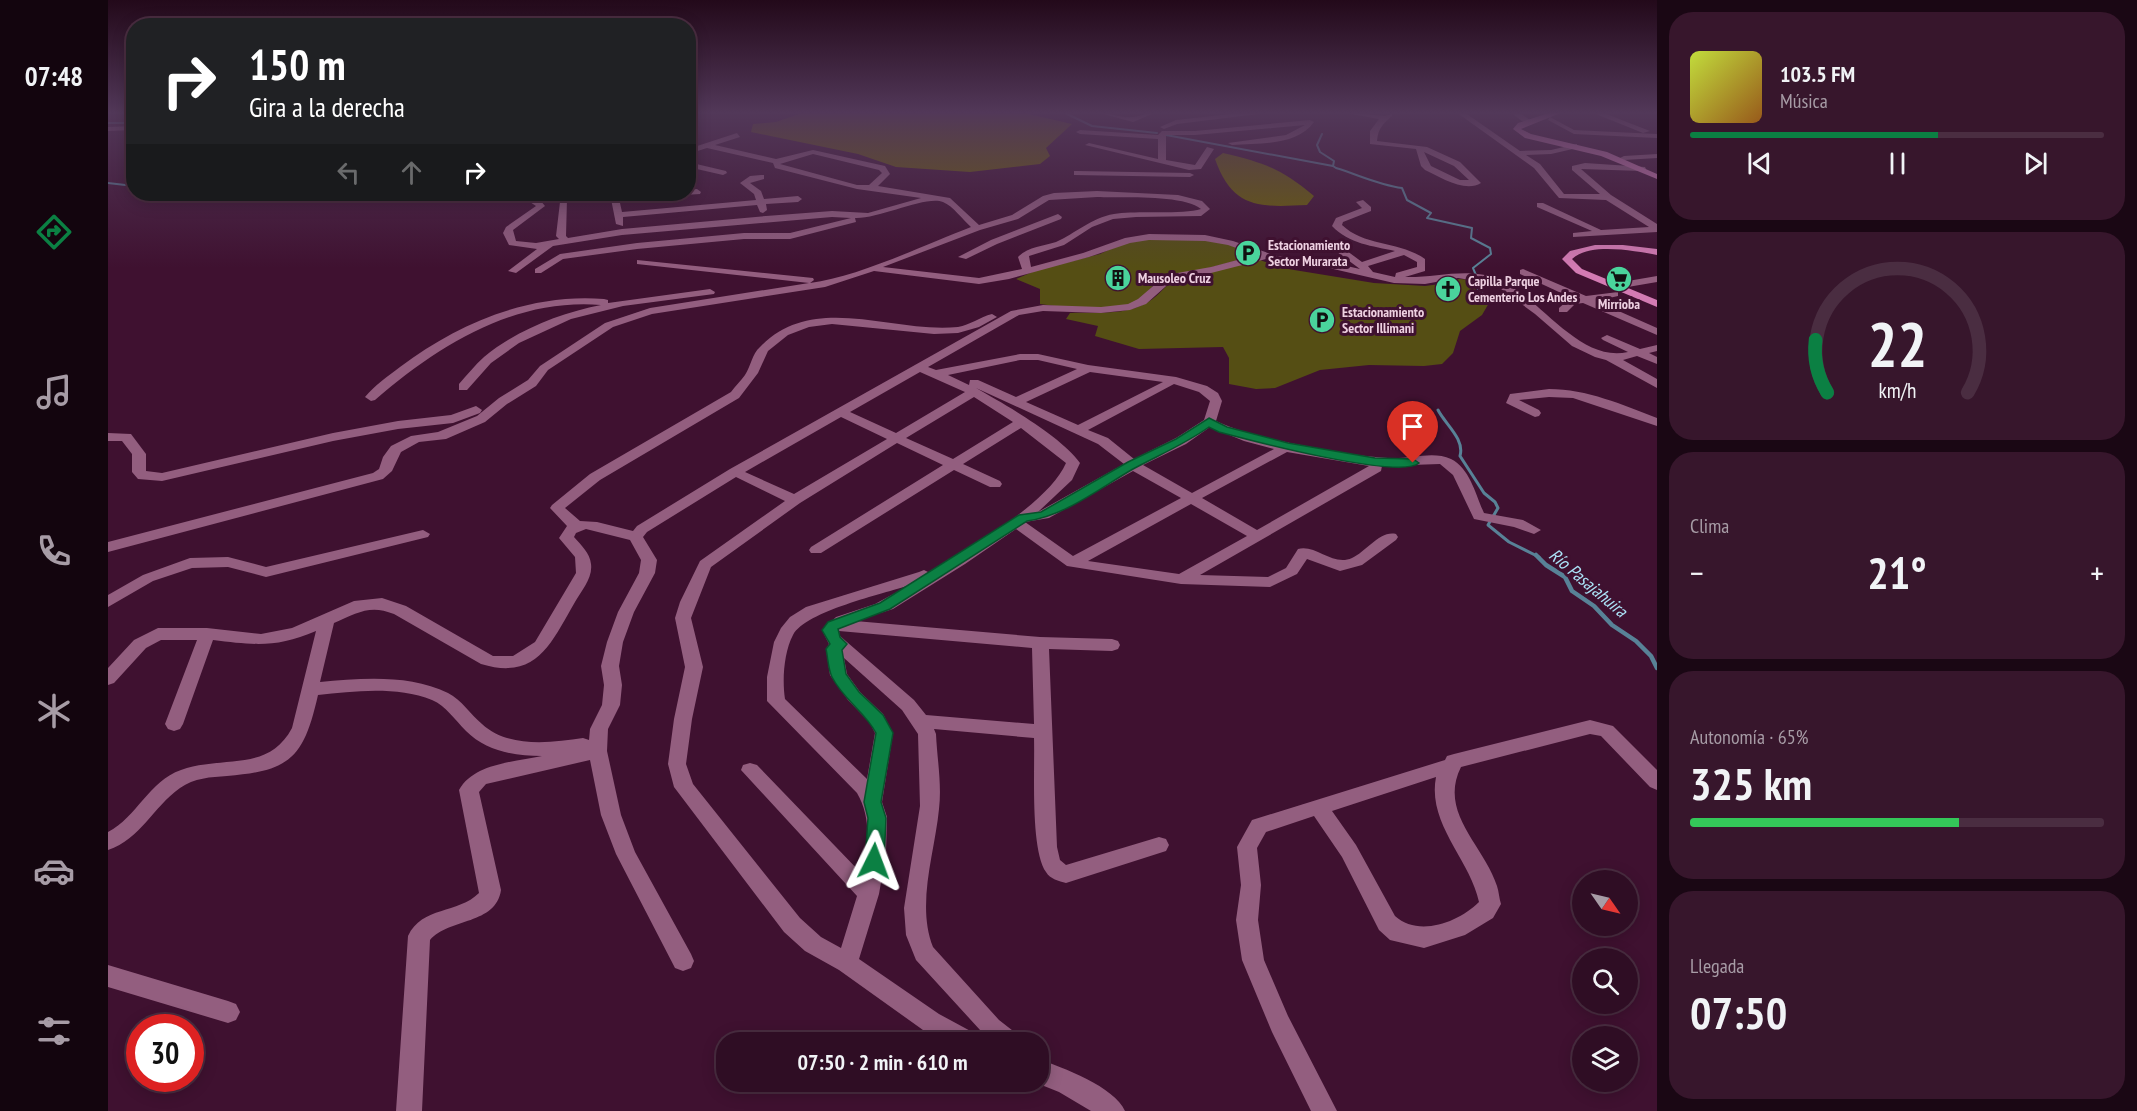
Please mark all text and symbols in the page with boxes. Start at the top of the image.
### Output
text: 150 m [249,37,346,92]
icon: right [150,42,228,120]
text: 07:48 [25,59,83,93]
text: 103.5 FM [1780,60,1855,88]
text: Música [1780,88,1828,114]
text: Gira a la derecha [249,90,405,124]
icon: previous [1743,147,1776,180]
icon: pause [1881,147,1914,180]
icon: next [2019,147,2052,180]
icon: left [332,156,365,189]
icon: ahead [395,156,428,189]
icon: right [458,156,491,189]
icon: directions [33,211,75,253]
place label: Estacionamiento Sector Murarata [1268,236,1350,270]
parking icon: Estacionamiento Sector Murarata [1233,238,1263,268]
building icon: Mausoleo Cruz [1103,263,1133,293]
supermarket icon: Mirrioba [1604,264,1634,294]
place label: Mausoleo Cruz [1138,269,1211,287]
place label: Capilla Parque Cementerio Los Andes [1468,272,1578,306]
church icon: Capilla Parque Cementerio Los Andes [1433,274,1463,304]
place label: Mirrioba [1598,295,1640,313]
place label: Estacionamiento Sector Illimani [1342,303,1424,337]
text: 22 [1867,303,1927,384]
parking icon: Estacionamiento Sector Illimani [1307,305,1337,335]
icon: music [33,371,75,413]
text: km/h [1878,376,1916,404]
pin [1387,401,1438,463]
icon: arrive [1396,410,1429,443]
text: Clima [1690,513,1729,539]
icon: phone [33,530,75,572]
water label: Río Pasajahuira [1545,543,1633,623]
text: 21° [1867,543,1927,601]
text: − [1690,551,1704,594]
text: + [2090,551,2104,594]
icon: climate [33,690,75,732]
text: Autonomía · 65% [1690,724,1808,750]
text: 325 km [1690,754,1812,812]
position arrow [842,829,906,893]
icon: car [33,850,75,892]
north arrow [1572,870,1638,936]
map controls [1572,870,1638,1092]
button: search [1572,948,1638,1014]
text: Llegada [1690,953,1744,979]
text: 07:50 [1690,983,1787,1041]
icon: filters [33,1010,75,1052]
speed limit sign: 30 [126,1014,204,1092]
button: layers [1572,1026,1638,1092]
text: 07:50 · 2 min · 610 m [797,1048,968,1076]

